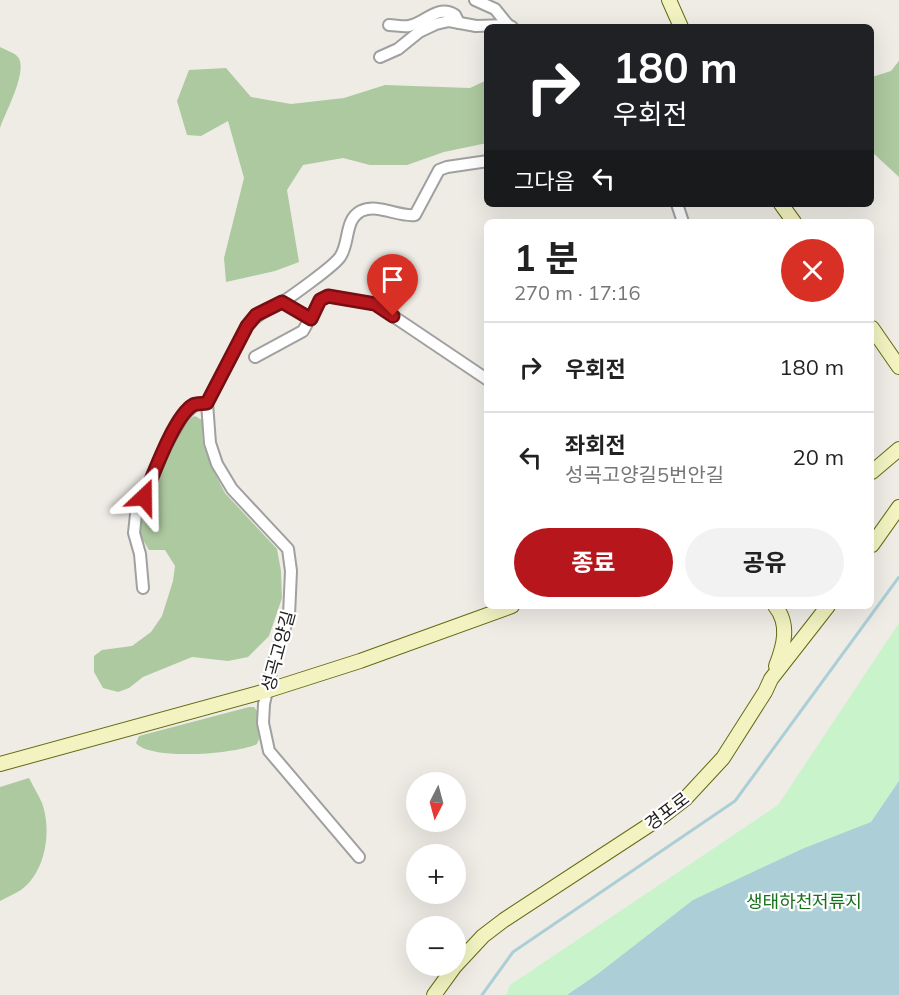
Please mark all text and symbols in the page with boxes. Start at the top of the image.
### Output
text: 180 m [613,41,738,94]
icon: right [514,48,592,126]
text: 우회전 [613,97,688,131]
icon: left [587,162,620,195]
text: 그다음 [514,167,575,195]
text: 1 분 [514,235,579,280]
button: close [781,239,844,302]
pin [367,254,418,316]
icon: arrive [376,263,409,296]
text: 270 m · 17:16 [514,280,640,305]
icon: right [514,351,547,384]
text: 180 m [779,353,844,381]
text: 우회전 [565,355,626,383]
text: 좌회전 [565,431,626,459]
icon: left [514,441,547,474]
text: 20 m [793,443,844,471]
text: 성곡고양길5번안길 [565,462,724,487]
position arrow [112,465,176,529]
button: 종료 [514,528,673,597]
button: 공유 [685,528,844,597]
street label: 성곡고양길 [256,608,300,694]
north arrow [406,772,466,832]
map controls [406,772,466,976]
street label: 경포로 [640,787,694,835]
button: + [406,844,466,904]
park label: 생태하천저류지 [746,890,862,913]
button: − [406,916,466,976]

